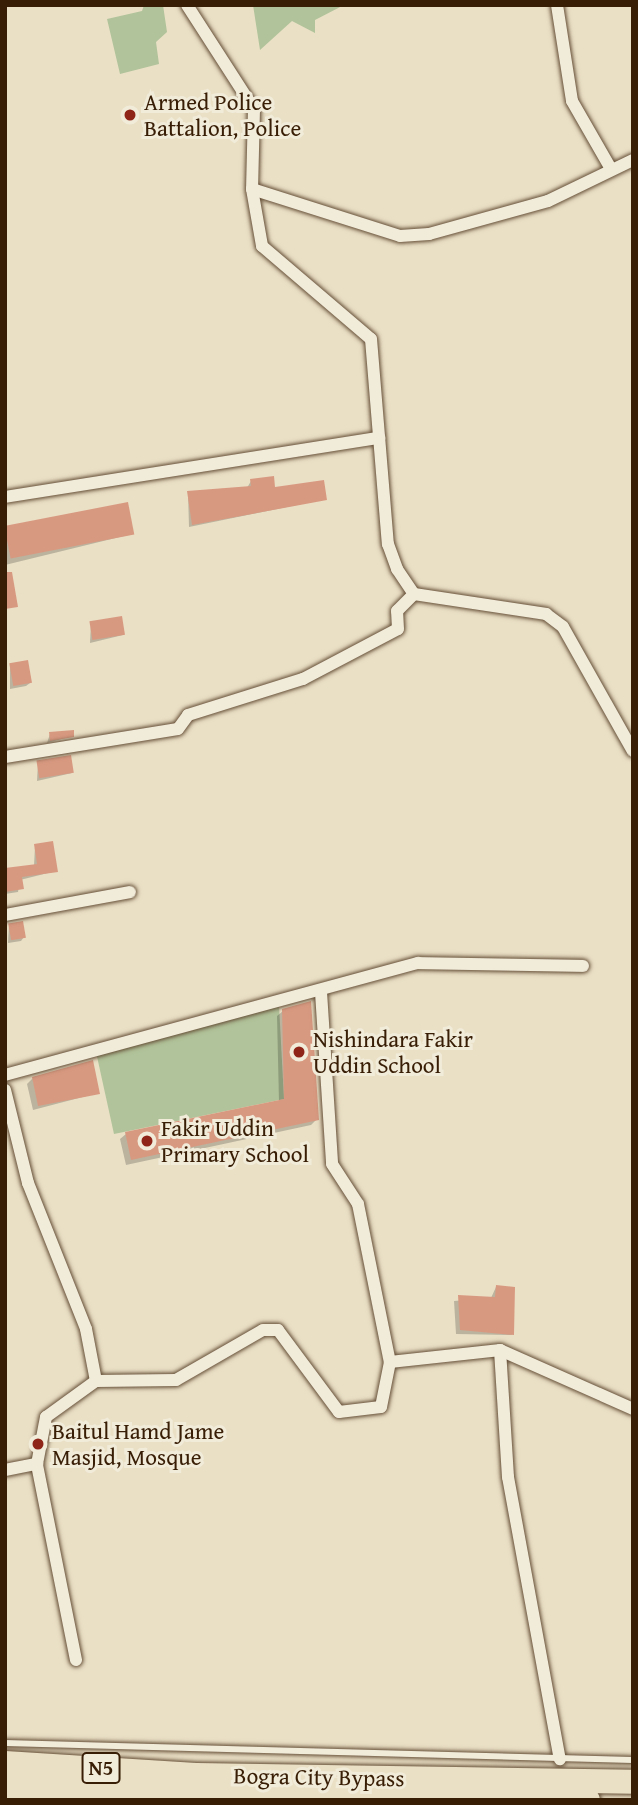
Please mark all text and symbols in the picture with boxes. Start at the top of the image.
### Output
place label: Armed Police Battalion, Police [144,88,301,142]
marker: Armed Police Battalion, Police [122,107,138,123]
place label: Nishindara Fakir Uddin School [313,1025,473,1079]
marker: Nishindara Fakir Uddin School [291,1044,307,1060]
place label: Fakir Uddin Primary School [161,1114,309,1168]
marker: Fakir Uddin Primary School [139,1133,155,1149]
place label: Baitul Hamd Jame Masjid, Mosque [52,1417,224,1471]
marker: Baitul Hamd Jame Masjid, Mosque [30,1436,46,1452]
road number: N5 [80,1750,122,1786]
street label: Bogra City Bypass [233,1762,405,1792]

